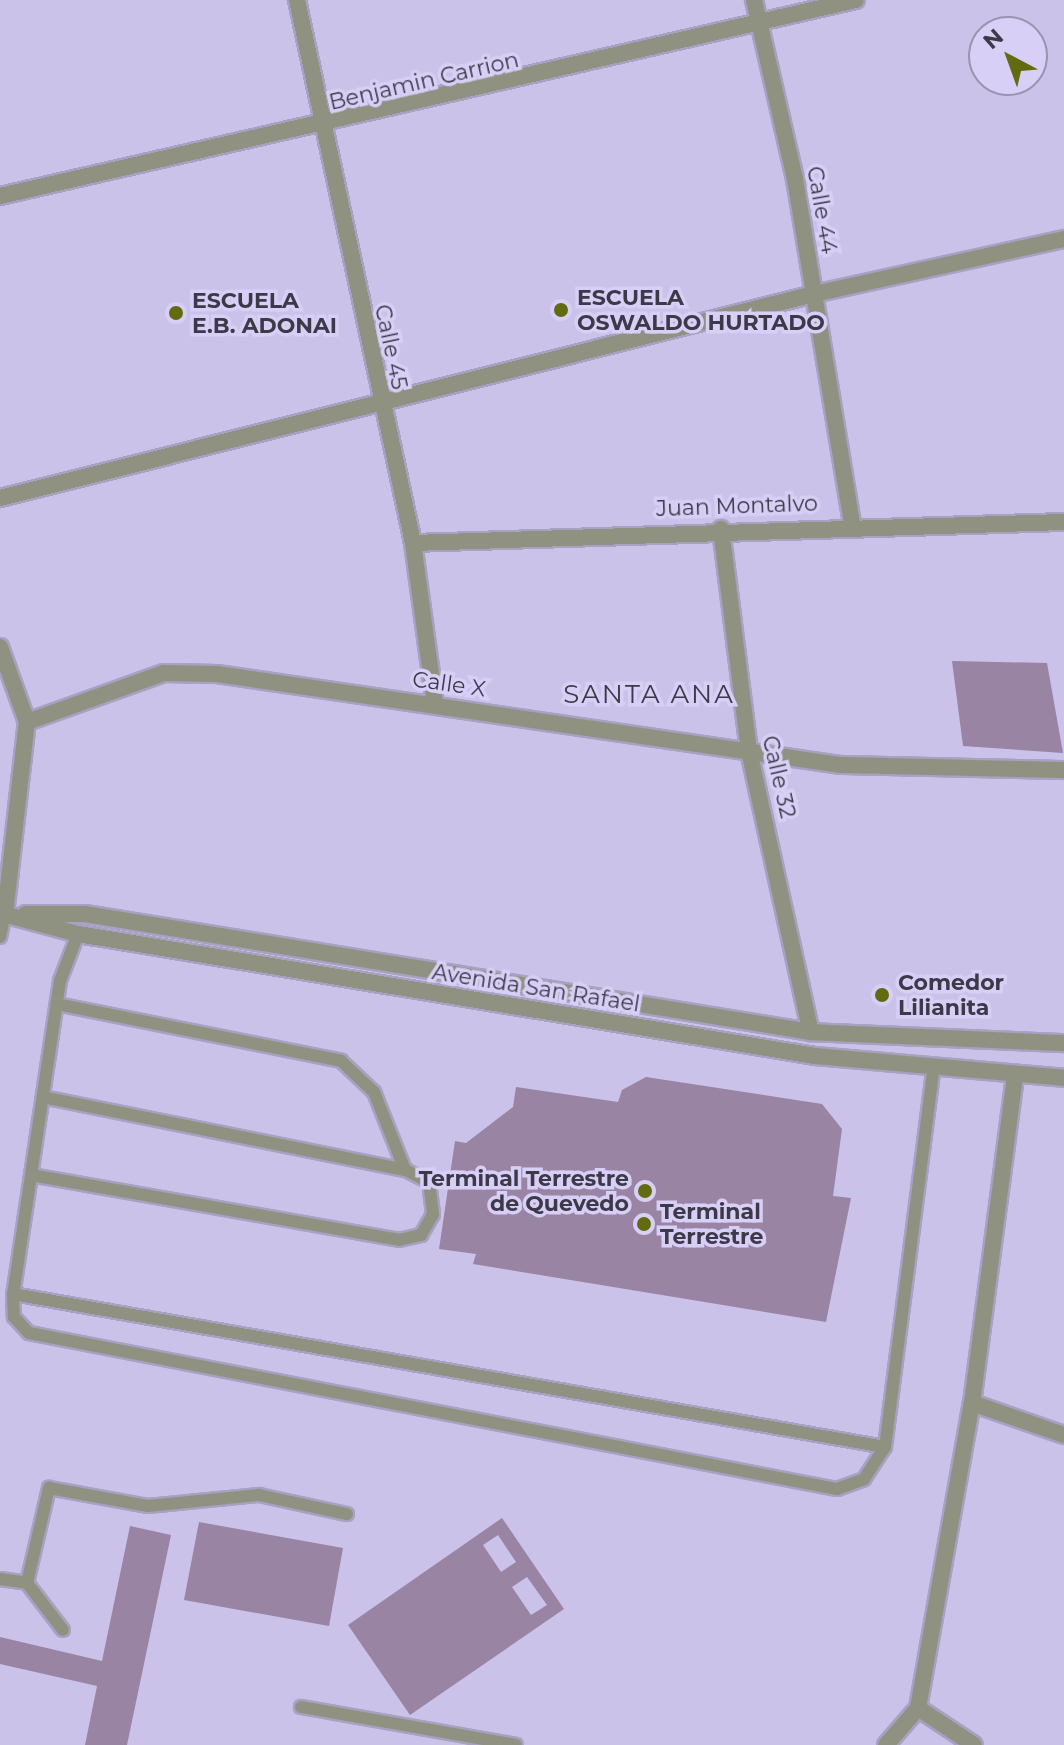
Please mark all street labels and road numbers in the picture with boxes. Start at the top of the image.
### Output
street label: Benjamin Carrion [327,46,521,116]
street label: Calle 44 [801,164,843,256]
street label: Calle 45 [369,302,413,392]
street label: Juan Montalvo [656,490,818,522]
street label: Calle X [411,666,487,702]
street label: Calle 32 [757,733,801,821]
street label: Avenida San Rafael [430,959,642,1017]

